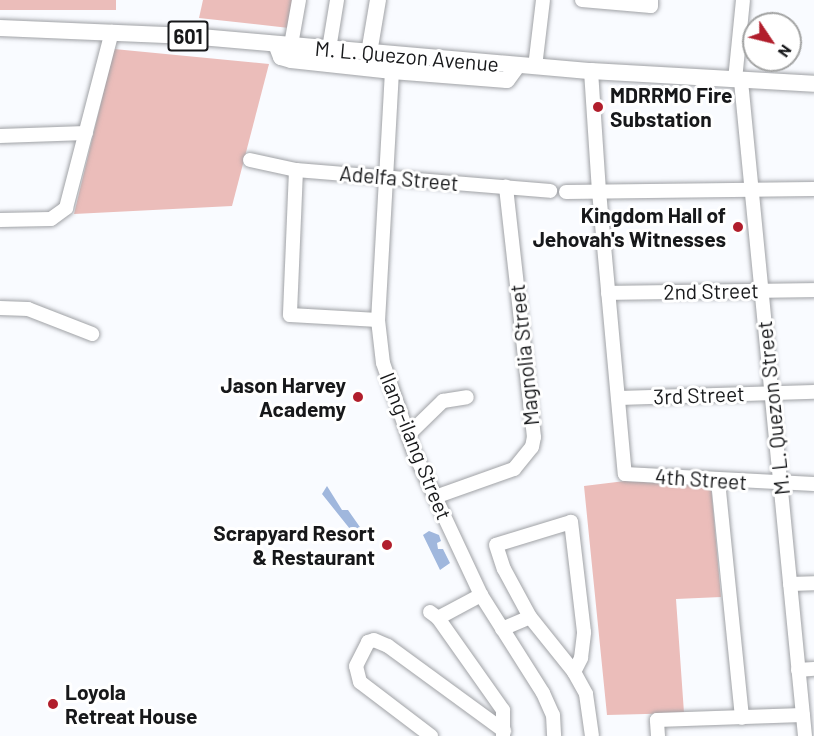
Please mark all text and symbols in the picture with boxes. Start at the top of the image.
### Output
north arrow [742,12,802,72]
road number: 601 [167,19,209,53]
street label: M. L. Quezon Avenue [314,35,500,77]
text: N [775,42,796,61]
place label: MDRRMO Fire Substation [610,82,732,132]
marker: MDRRMO Fire Substation [591,100,605,114]
street label: Adelfa Street [338,160,460,196]
place label: Kingdom Hall of Jehovah's Witnesses [533,202,726,252]
marker: Kingdom Hall of Jehovah's Witnesses [731,220,745,234]
street label: 2nd Street [663,278,759,304]
street label: Magnolia Street [504,283,544,427]
street label: M. L. Quezon Street [751,320,795,496]
street label: Ilang-ilang Street [375,369,457,523]
place label: Jason Harvey Academy [221,372,346,422]
street label: 3rd Street [653,381,745,409]
marker: Jason Harvey Academy [351,390,365,404]
street label: 4th Street [654,463,748,495]
place label: Scrapyard Resort & Restaurant [213,520,375,570]
marker: Scrapyard Resort & Restaurant [380,538,394,552]
place label: Loyola Retreat House [65,679,197,729]
marker: Loyola Retreat House [46,697,60,711]

